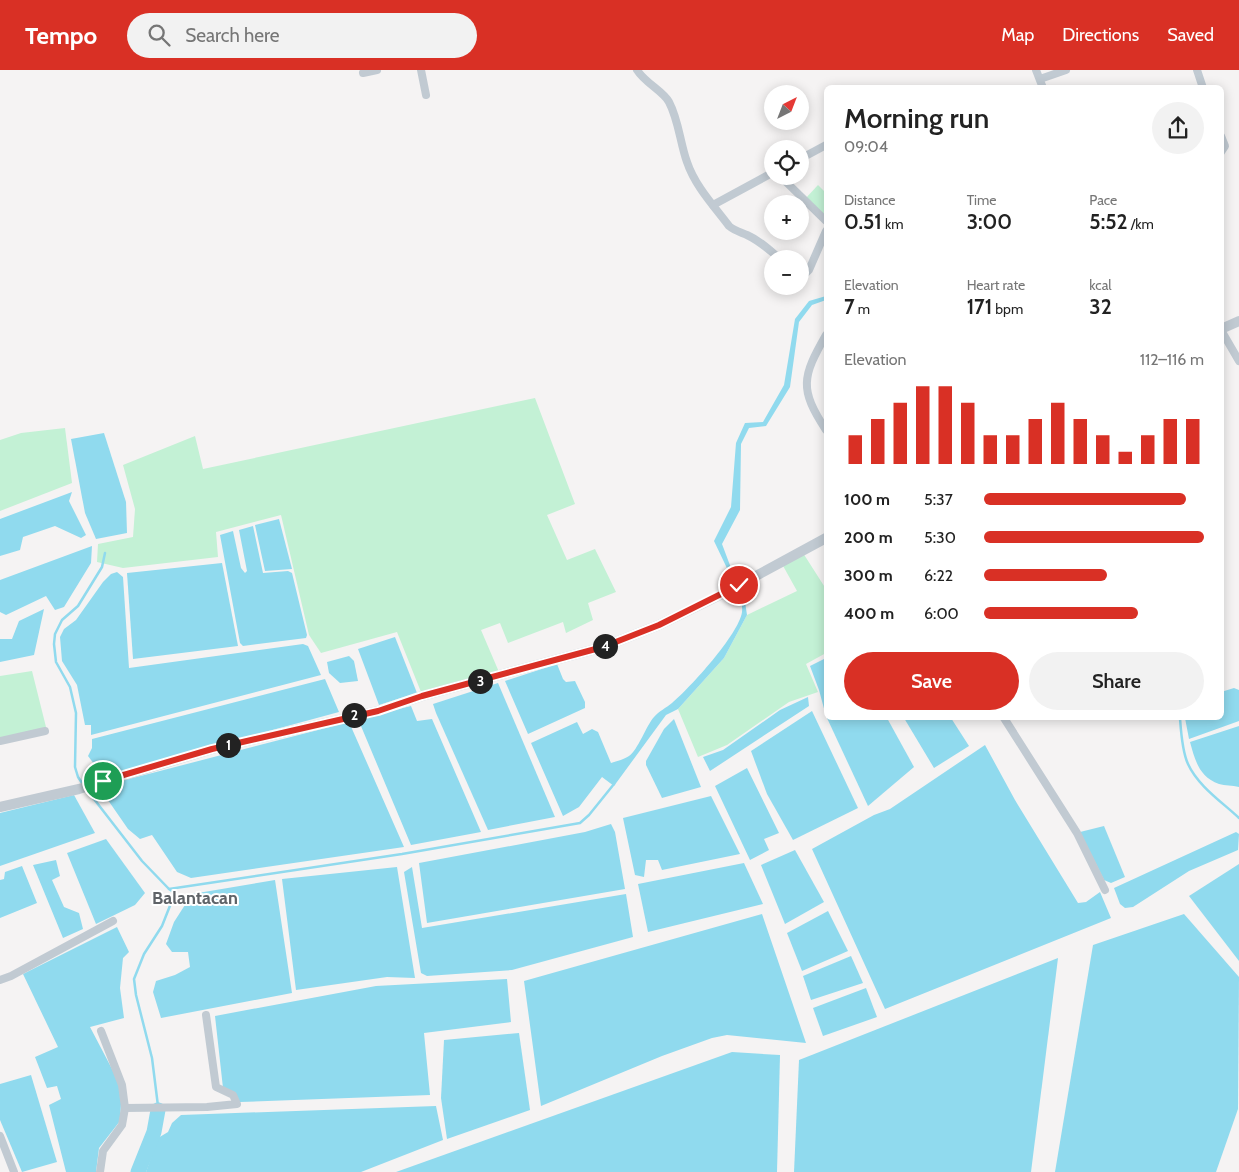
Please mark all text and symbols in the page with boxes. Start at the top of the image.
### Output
search box [127,13,477,58]
text: Tempo [25,21,97,50]
icon: search [145,21,173,49]
text: Search here [185,24,280,47]
text: Map [1001,24,1034,46]
text: Directions [1062,24,1139,46]
text: Saved [1167,24,1214,46]
north arrow [764,85,809,130]
map controls [764,85,809,295]
text: Morning run [844,101,989,135]
button: share [1152,102,1204,154]
text: 09:04 [844,137,888,156]
button: locate [764,140,809,185]
text: Distance [844,191,896,209]
text: Time [967,191,996,209]
text: Pace [1089,191,1117,209]
button: + [764,195,809,240]
text: 0.51 [844,209,882,234]
text: 3:00 [967,209,1012,234]
text: 5:52 [1089,209,1128,234]
text: km [882,215,903,233]
text: /km [1128,215,1154,233]
button: − [764,250,809,295]
text: Elevation [844,276,899,294]
text: Heart rate [967,276,1025,294]
text: kcal [1089,276,1112,294]
text: 7 [844,294,855,319]
text: 171 [967,294,992,319]
text: 32 [1089,294,1112,319]
text: m [855,300,870,318]
text: bpm [992,300,1023,318]
text: Elevation [844,350,907,369]
text: 112–116 m [1140,350,1204,369]
text: 100 m [844,490,890,509]
text: 5:37 [924,490,953,509]
text: 200 m [844,528,893,547]
text: 5:30 [924,528,956,547]
pin [718,564,760,606]
text: 300 m [844,566,893,585]
text: 6:22 [924,566,953,585]
icon: check [725,571,753,599]
text: 400 m [844,604,894,623]
text: 6:00 [924,604,959,623]
pin: 4 [592,634,618,658]
text: 4 [601,637,610,655]
button: Save [844,652,1019,710]
button: Share [1029,652,1204,710]
pin: 3 [468,668,492,694]
text: 3 [477,672,484,690]
pin: 2 [342,702,366,728]
text: 2 [351,706,358,724]
pin: 1 [216,732,240,758]
text: 1 [226,736,231,754]
pin [82,760,124,802]
icon: arrive [89,767,117,795]
district label: Balantacan [152,887,238,909]

